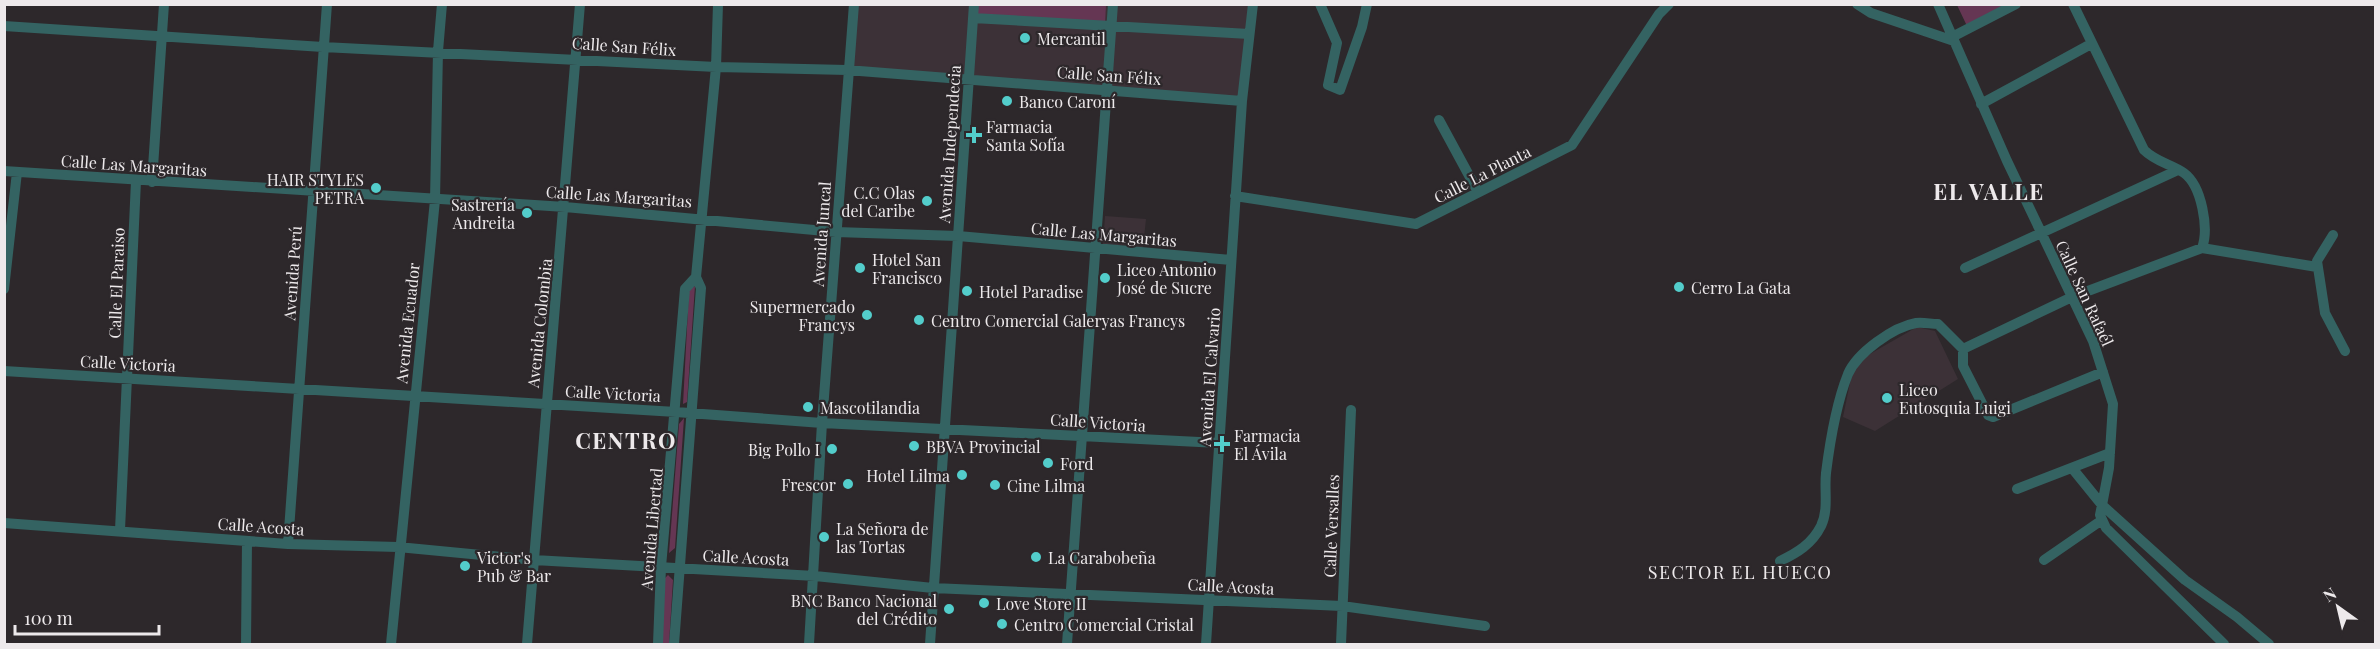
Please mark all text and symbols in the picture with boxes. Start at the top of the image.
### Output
place label: Mercantil [1037,28,1106,49]
marker: Mercantil [1018,31,1032,45]
street label: Calle San Félix [571,32,678,60]
street label: Calle San Félix [1056,61,1163,89]
street label: Avenida Independecia [933,64,965,225]
place label: Banco Caroní [1019,91,1116,112]
marker: Banco Caroní [1000,94,1014,108]
place label: Farmacia Santa Sofía [986,116,1065,155]
marker: Farmacia Santa Sofía [967,128,981,142]
street label: Calle La Planta [1430,141,1534,207]
street label: Calle Las Margaritas [60,149,208,181]
place label: HAIR STYLES PETRA [267,169,365,208]
district label: EL VALLE [1933,176,2045,206]
street label: Calle Las Margaritas [545,180,693,212]
street label: Avenida Juncal [807,180,835,288]
marker: HAIR STYLES PETRA [369,181,383,195]
place label: C.C Olas del Caribe [841,182,915,221]
place label: Sastrería Andreita [451,194,515,233]
marker: C.C Olas del Caribe [920,194,934,208]
marker: Sastrería Andreita [520,206,534,220]
street label: Calle Las Margaritas [1030,217,1178,251]
street label: Avenida Perú [278,225,306,322]
street label: Calle El Paraiso [104,227,128,339]
street label: Calle San Rafaél [2051,237,2119,350]
place label: Hotel San Francisco [872,249,942,288]
street label: Avenida Colombia [522,257,556,390]
place label: Liceo Antonio José de Sucre [1116,259,1216,298]
marker: Hotel San Francisco [853,261,867,275]
street label: Avenida Ecuador [390,262,424,385]
marker: Liceo Antonio José de Sucre [1098,271,1112,285]
place label: Cerro La Gata [1691,277,1791,298]
marker: Cerro La Gata [1672,280,1686,294]
place label: Hotel Paradise [979,281,1083,302]
marker: Hotel Paradise [960,284,974,298]
place label: Supermercado Francys [750,296,855,335]
street label: Avenida El Calvario [1194,307,1224,448]
marker: Supermercado Francys [860,308,874,322]
place label: Centro Comercial Galeryas Francys [931,310,1185,331]
marker: Centro Comercial Galeryas Francys [912,313,926,327]
street label: Calle Victoria [80,350,176,376]
place label: Liceo Eutosquia Luigi [1899,379,2011,418]
street label: Calle Victoria [565,380,661,406]
marker: Liceo Eutosquia Luigi [1880,391,1894,405]
place label: Mascotilandia [820,397,920,418]
marker: Mascotilandia [801,400,815,414]
street label: Calle Victoria [1049,408,1147,436]
district label: CENTRO [575,425,677,455]
place label: Farmacia El Ávila [1234,425,1301,464]
place label: BBVA Provincial [926,436,1041,457]
marker: Farmacia El Ávila [1215,437,1229,451]
place label: Big Pollo I [748,439,820,460]
marker: BBVA Provincial [907,439,921,453]
marker: Big Pollo I [825,442,839,456]
place label: Ford [1060,453,1094,474]
marker: Ford [1041,456,1055,470]
place label: Hotel Lilma [866,465,950,486]
street label: Avenida Libertad [635,467,667,592]
marker: Hotel Lilma [955,468,969,482]
place label: Frescor [781,474,836,495]
street label: Calle Versalles [1319,474,1343,578]
place label: Cine Lilma [1007,475,1085,496]
marker: Frescor [841,477,855,491]
marker: Cine Lilma [988,478,1002,492]
street label: Calle Acosta [217,512,305,540]
place label: La Señora de las Tortas [836,518,929,557]
marker: La Señora de las Tortas [817,530,831,544]
street label: Calle Acosta [702,544,790,570]
place label: Victor's Pub & Bar [476,547,551,586]
place label: La Carabobeña [1048,547,1156,568]
marker: La Carabobeña [1029,550,1043,564]
marker: Victor's Pub & Bar [458,559,472,573]
district label: SECTOR EL HUECO [1648,560,1832,584]
street label: Calle Acosta [1187,573,1275,599]
north arrow [2308,577,2368,637]
text: N [2319,582,2340,606]
place label: BNC Banco Nacional del Crédito [791,590,937,629]
place label: Love Store II [996,593,1087,614]
marker: Love Store II [977,596,991,610]
scale bar [15,598,159,636]
marker: BNC Banco Nacional del Crédito [942,602,956,616]
text: 100 m [24,606,73,630]
place label: Centro Comercial Cristal [1014,614,1194,635]
marker: Centro Comercial Cristal [995,617,1009,631]

